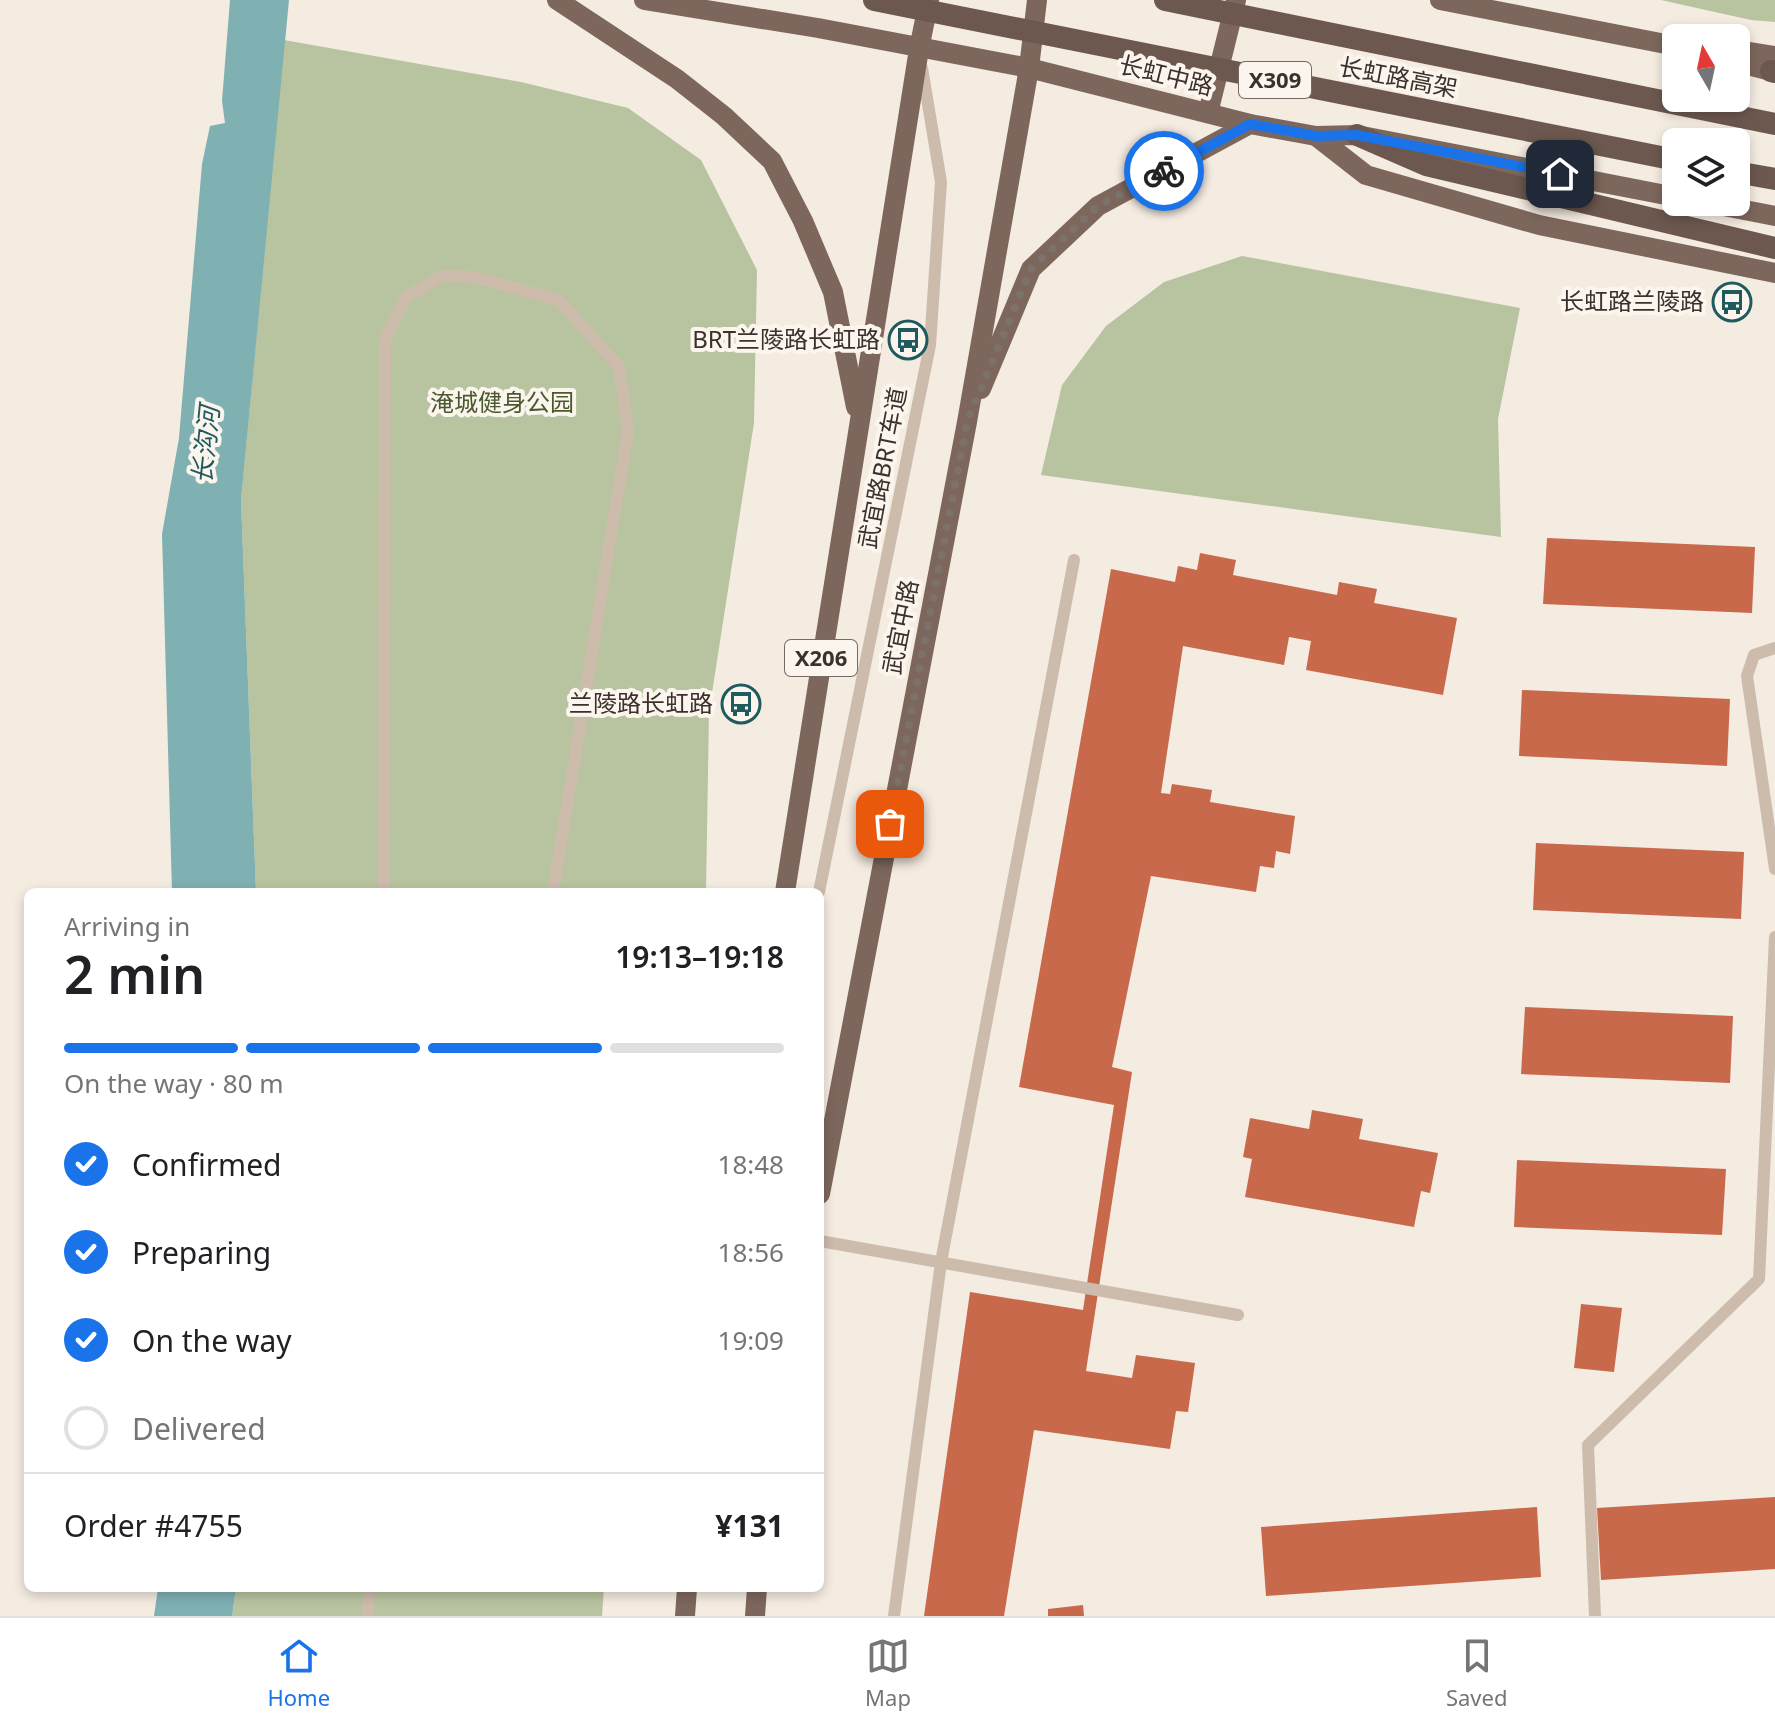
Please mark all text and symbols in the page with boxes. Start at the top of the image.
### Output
north arrow [1662,24,1750,112]
map controls [1662,24,1750,216]
street label: 长虹中路 [1116,47,1217,102]
street label: 长虹路高架 [1336,49,1460,104]
road number: X309 [1239,62,1311,98]
button: layers [1662,128,1750,216]
courier [1124,131,1204,211]
pin [1526,140,1594,208]
icon: bike [1142,149,1186,193]
icon: home [1538,152,1582,196]
bus stop icon: 长虹路兰陵路 [1711,281,1753,323]
place label: 长虹路兰陵路 [1560,284,1704,317]
bus stop icon: BRT兰陵路长虹路 [887,319,929,361]
place label: BRT兰陵路长虹路 [692,322,880,355]
street label: 武宜路BRT车道 [850,384,913,551]
park label: 淹城健身公园 [430,385,574,418]
water label: 长沟河 [183,399,228,486]
street label: 武宜中路 [874,576,925,677]
road number: X206 [785,640,857,676]
bus stop icon: 兰陵路长虹路 [720,683,762,725]
place label: 兰陵路长虹路 [569,686,713,719]
pin [856,790,924,858]
icon: bag [868,802,912,846]
text: Arriving in [64,908,190,944]
text: 19:13–19:18 [615,936,784,977]
text: 2 min [64,938,205,1009]
text: On the way · 80 m [64,1065,284,1101]
icon: check [64,1142,108,1186]
text: Confirmed [132,1144,282,1185]
text: 18:48 [718,1146,784,1182]
icon: check [64,1230,108,1274]
text: Preparing [132,1232,271,1273]
text: 18:56 [718,1234,784,1270]
icon: check [64,1318,108,1362]
text: On the way [132,1320,292,1361]
text: 19:09 [718,1322,784,1358]
text: Delivered [132,1408,266,1449]
text: Order #4755 [64,1505,243,1546]
text: ¥131 [715,1505,784,1546]
tab: Home [268,1634,330,1712]
tab: Map [865,1634,911,1712]
tab: Saved [1446,1634,1507,1712]

